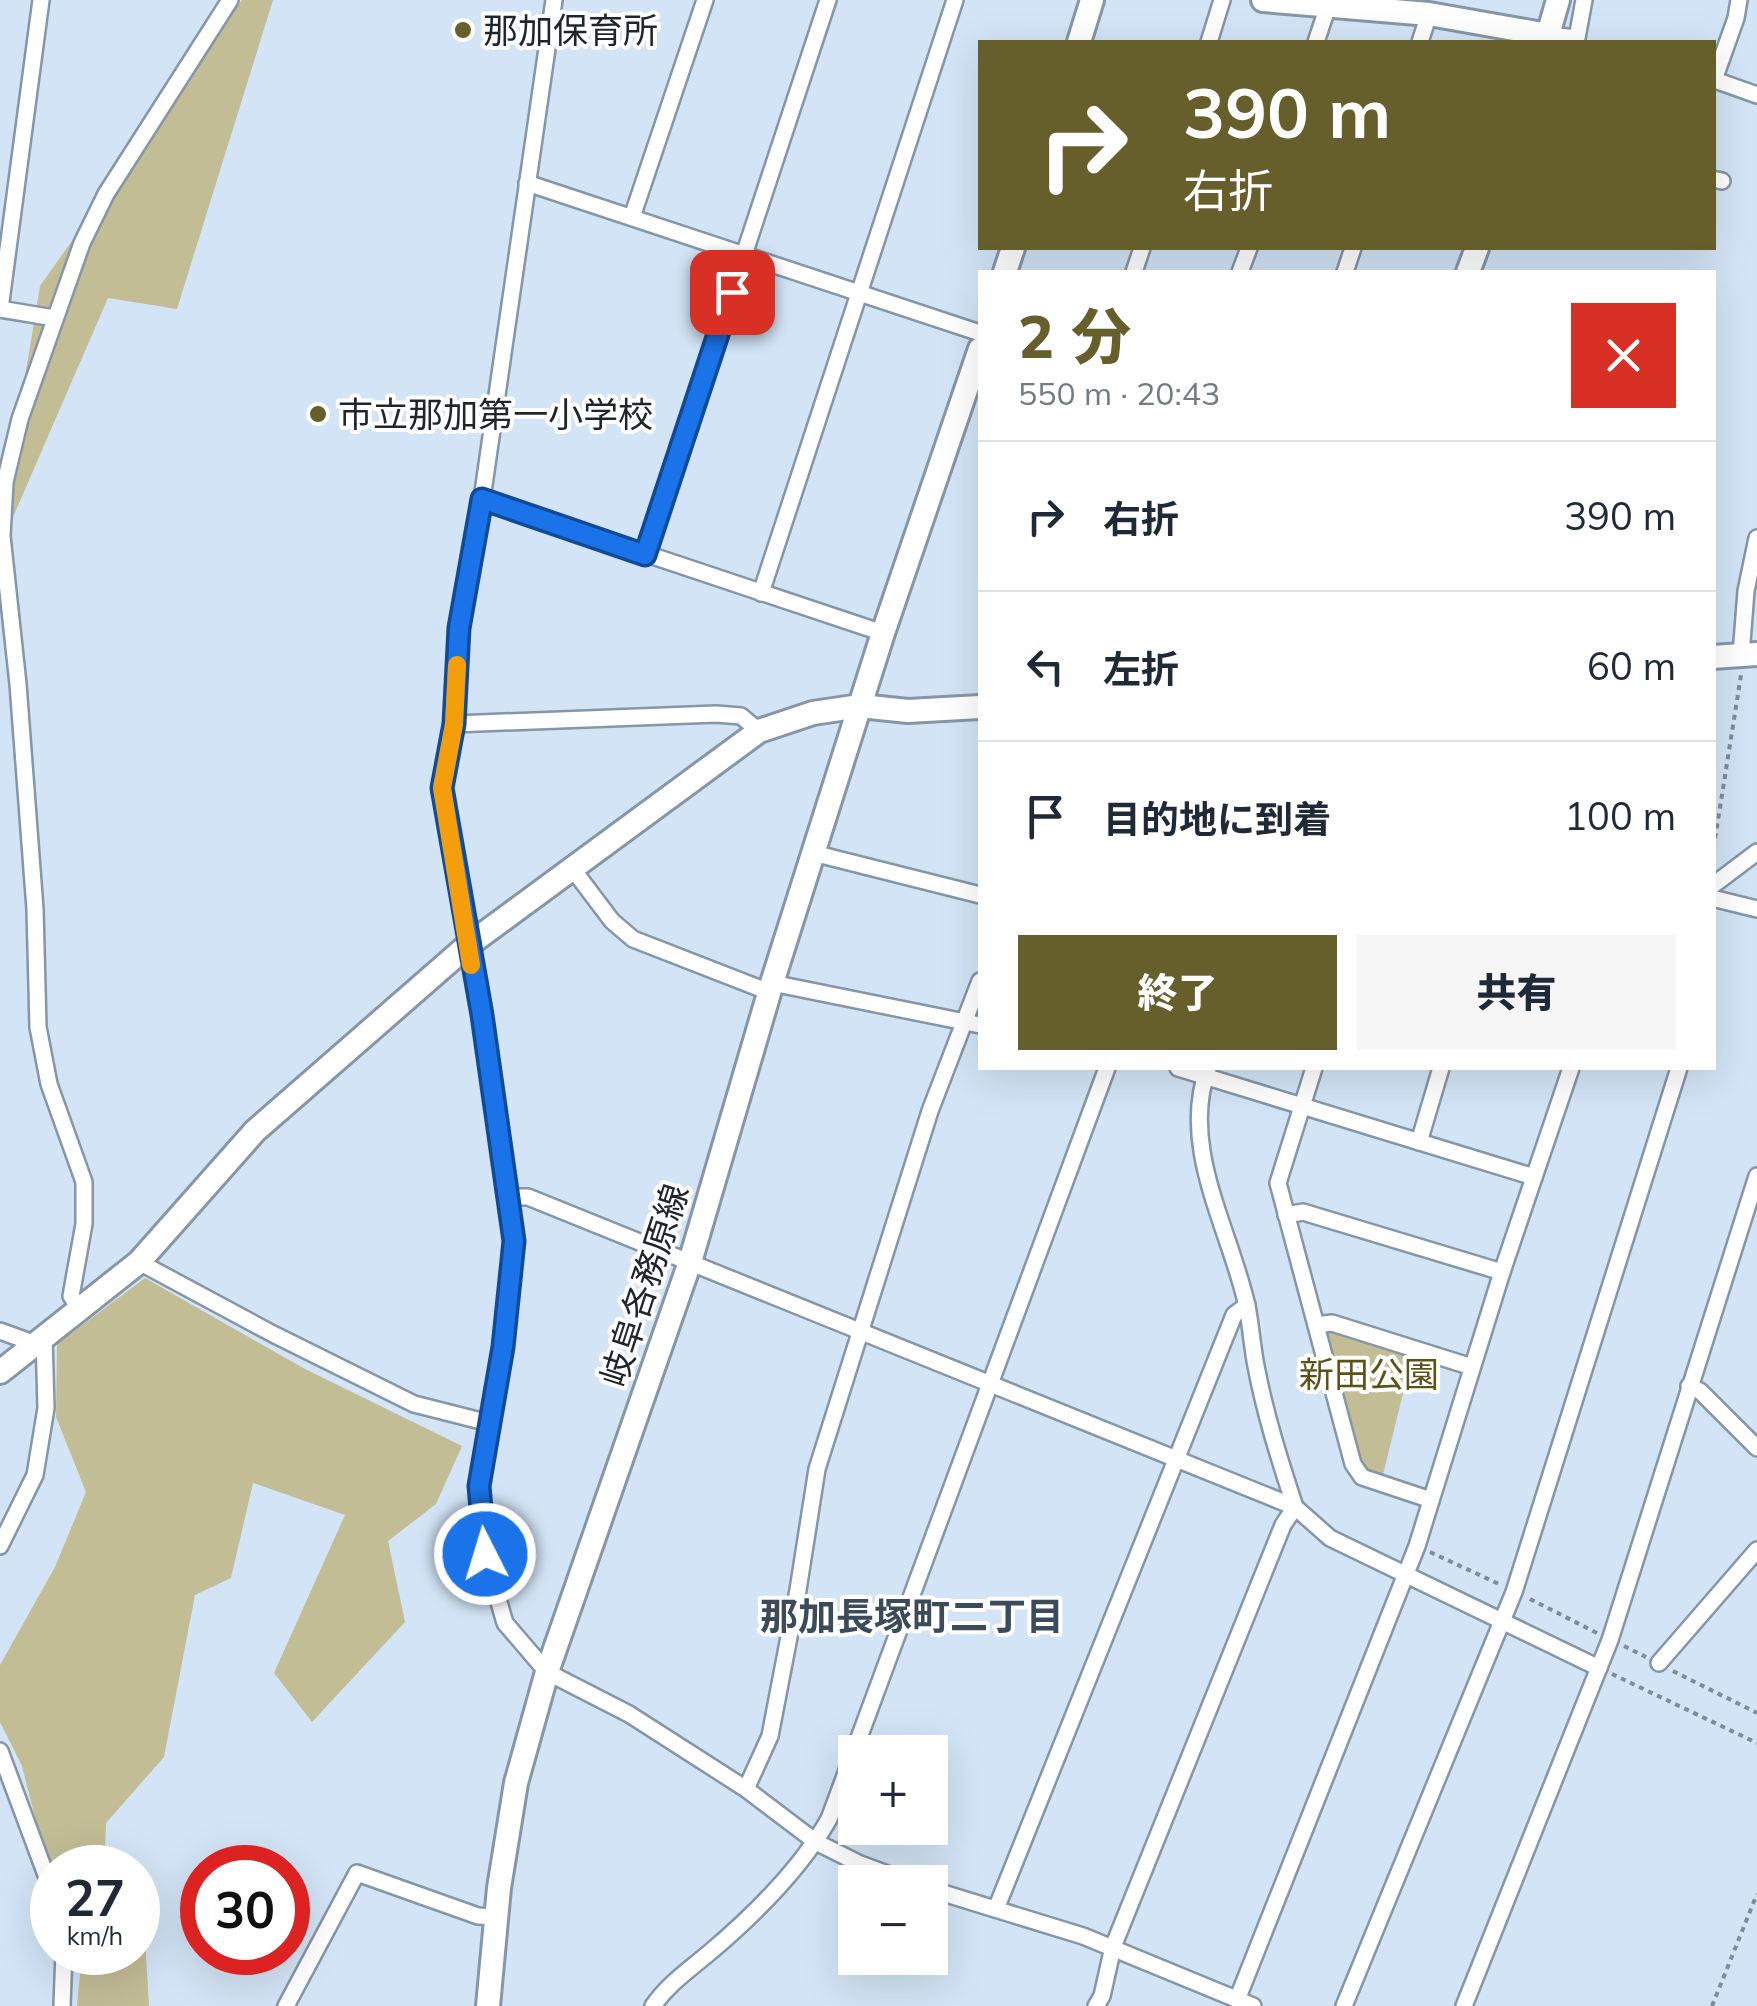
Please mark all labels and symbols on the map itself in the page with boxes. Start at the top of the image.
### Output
place label: 那加保育所 [483,8,658,52]
marker: 那加保育所 [452,19,474,41]
pin [690,250,775,335]
place label: 市立那加第一小学校 [338,392,653,436]
marker: 市立那加第一小学校 [307,403,329,425]
street label: 岐阜各務原線 [591,1178,697,1392]
park label: 新田公園 [1299,1352,1439,1396]
position arrow [433,1502,537,1606]
district label: 那加長塚町二丁目 [760,1592,1064,1640]
speed limit sign: 30 [180,1845,310,1975]

